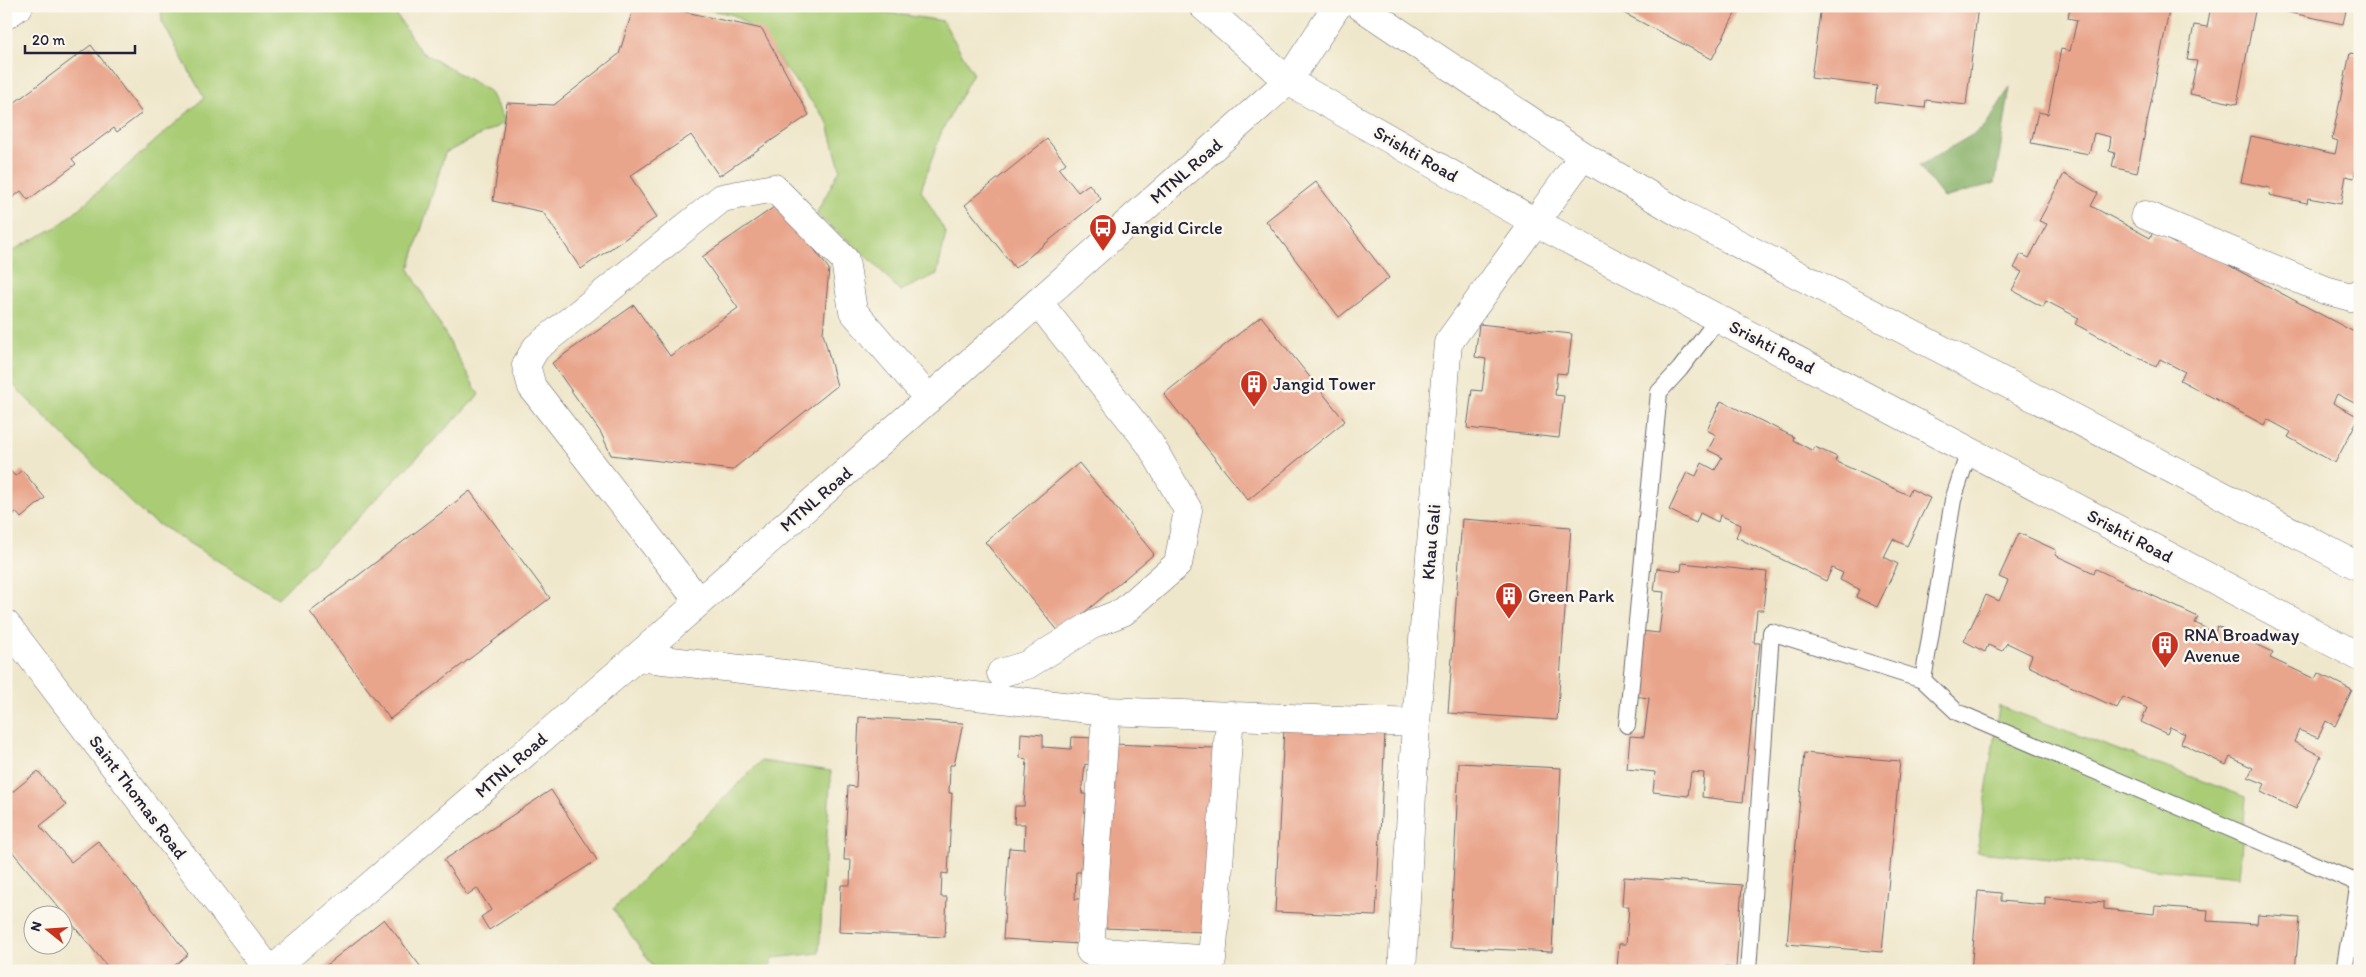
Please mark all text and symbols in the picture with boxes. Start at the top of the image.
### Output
scale bar [25,22,135,54]
text: 20 m [32,31,66,49]
street label: Srishti Road [1370,121,1462,187]
street label: MTNL Road [1145,134,1227,208]
bus stop icon: Jangid Circle [1088,213,1118,252]
place label: Jangid Circle [1122,217,1223,239]
street label: Srishti Road [1725,315,1819,379]
building icon: Jangid Tower [1239,369,1269,408]
place label: Jangid Tower [1273,373,1376,395]
street label: MTNL Road [775,462,857,536]
street label: Khau Gali [1417,503,1445,581]
street label: Srishti Road [2083,504,2177,568]
building icon: Green Park [1494,581,1524,620]
place label: Green Park [1528,585,1615,607]
place label: RNA Broadway Avenue [2184,624,2300,667]
building icon: RNA Broadway Avenue [2150,630,2180,669]
street label: MTNL Road [470,728,552,802]
street label: Saint Thomas Road [84,731,192,864]
north arrow [22,904,72,954]
text: N [27,919,46,933]

